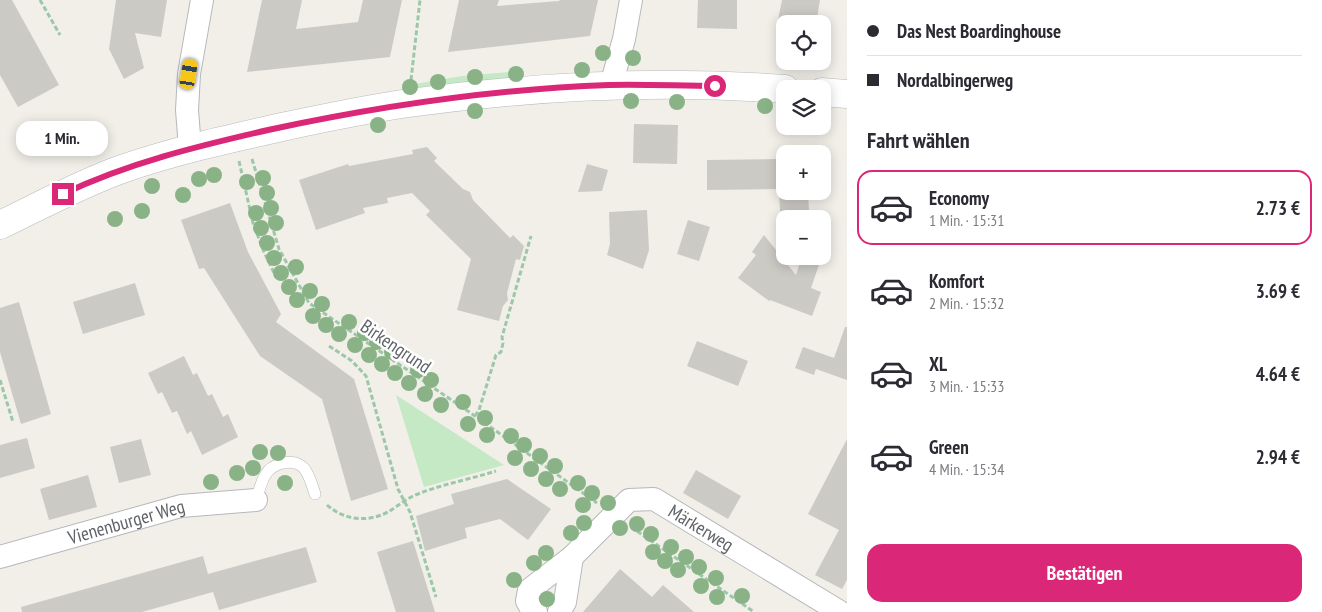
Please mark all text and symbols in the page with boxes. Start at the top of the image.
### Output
map controls [776,15,831,265]
button: locate [776,15,831,70]
text: Das Nest Boardinghouse [897,19,1061,43]
car [179,58,198,90]
text: Nordalbingerweg [897,68,1013,92]
route start [704,75,726,97]
button: layers [776,80,831,135]
callout: 1 Min. [17,121,109,156]
text: Fahrt wählen [867,126,970,154]
text: 1 Min. [44,128,80,148]
button: + [776,145,831,200]
route end [52,183,74,205]
icon: car [869,185,914,230]
text: Economy [929,186,989,210]
text: 2.73 € [1256,196,1300,220]
button: − [776,210,831,265]
text: 1 Min. · 15:31 [929,210,1004,230]
icon: car [869,268,914,313]
text: Komfort [929,269,984,293]
text: 3.69 € [1256,279,1300,303]
text: 2 Min. · 15:32 [929,293,1004,313]
street label: Birkengrund [356,314,436,378]
icon: car [869,351,914,396]
text: XL [929,352,947,376]
text: 4.64 € [1256,362,1300,386]
text: 3 Min. · 15:33 [929,376,1004,396]
icon: car [869,434,914,479]
text: Green [929,435,969,459]
text: 2.94 € [1256,445,1300,469]
text: 4 Min. · 15:34 [929,459,1004,479]
street label: Vienenburger Weg [64,494,187,550]
street label: Märkerweg [664,499,738,557]
button: Bestätigen [867,544,1302,602]

